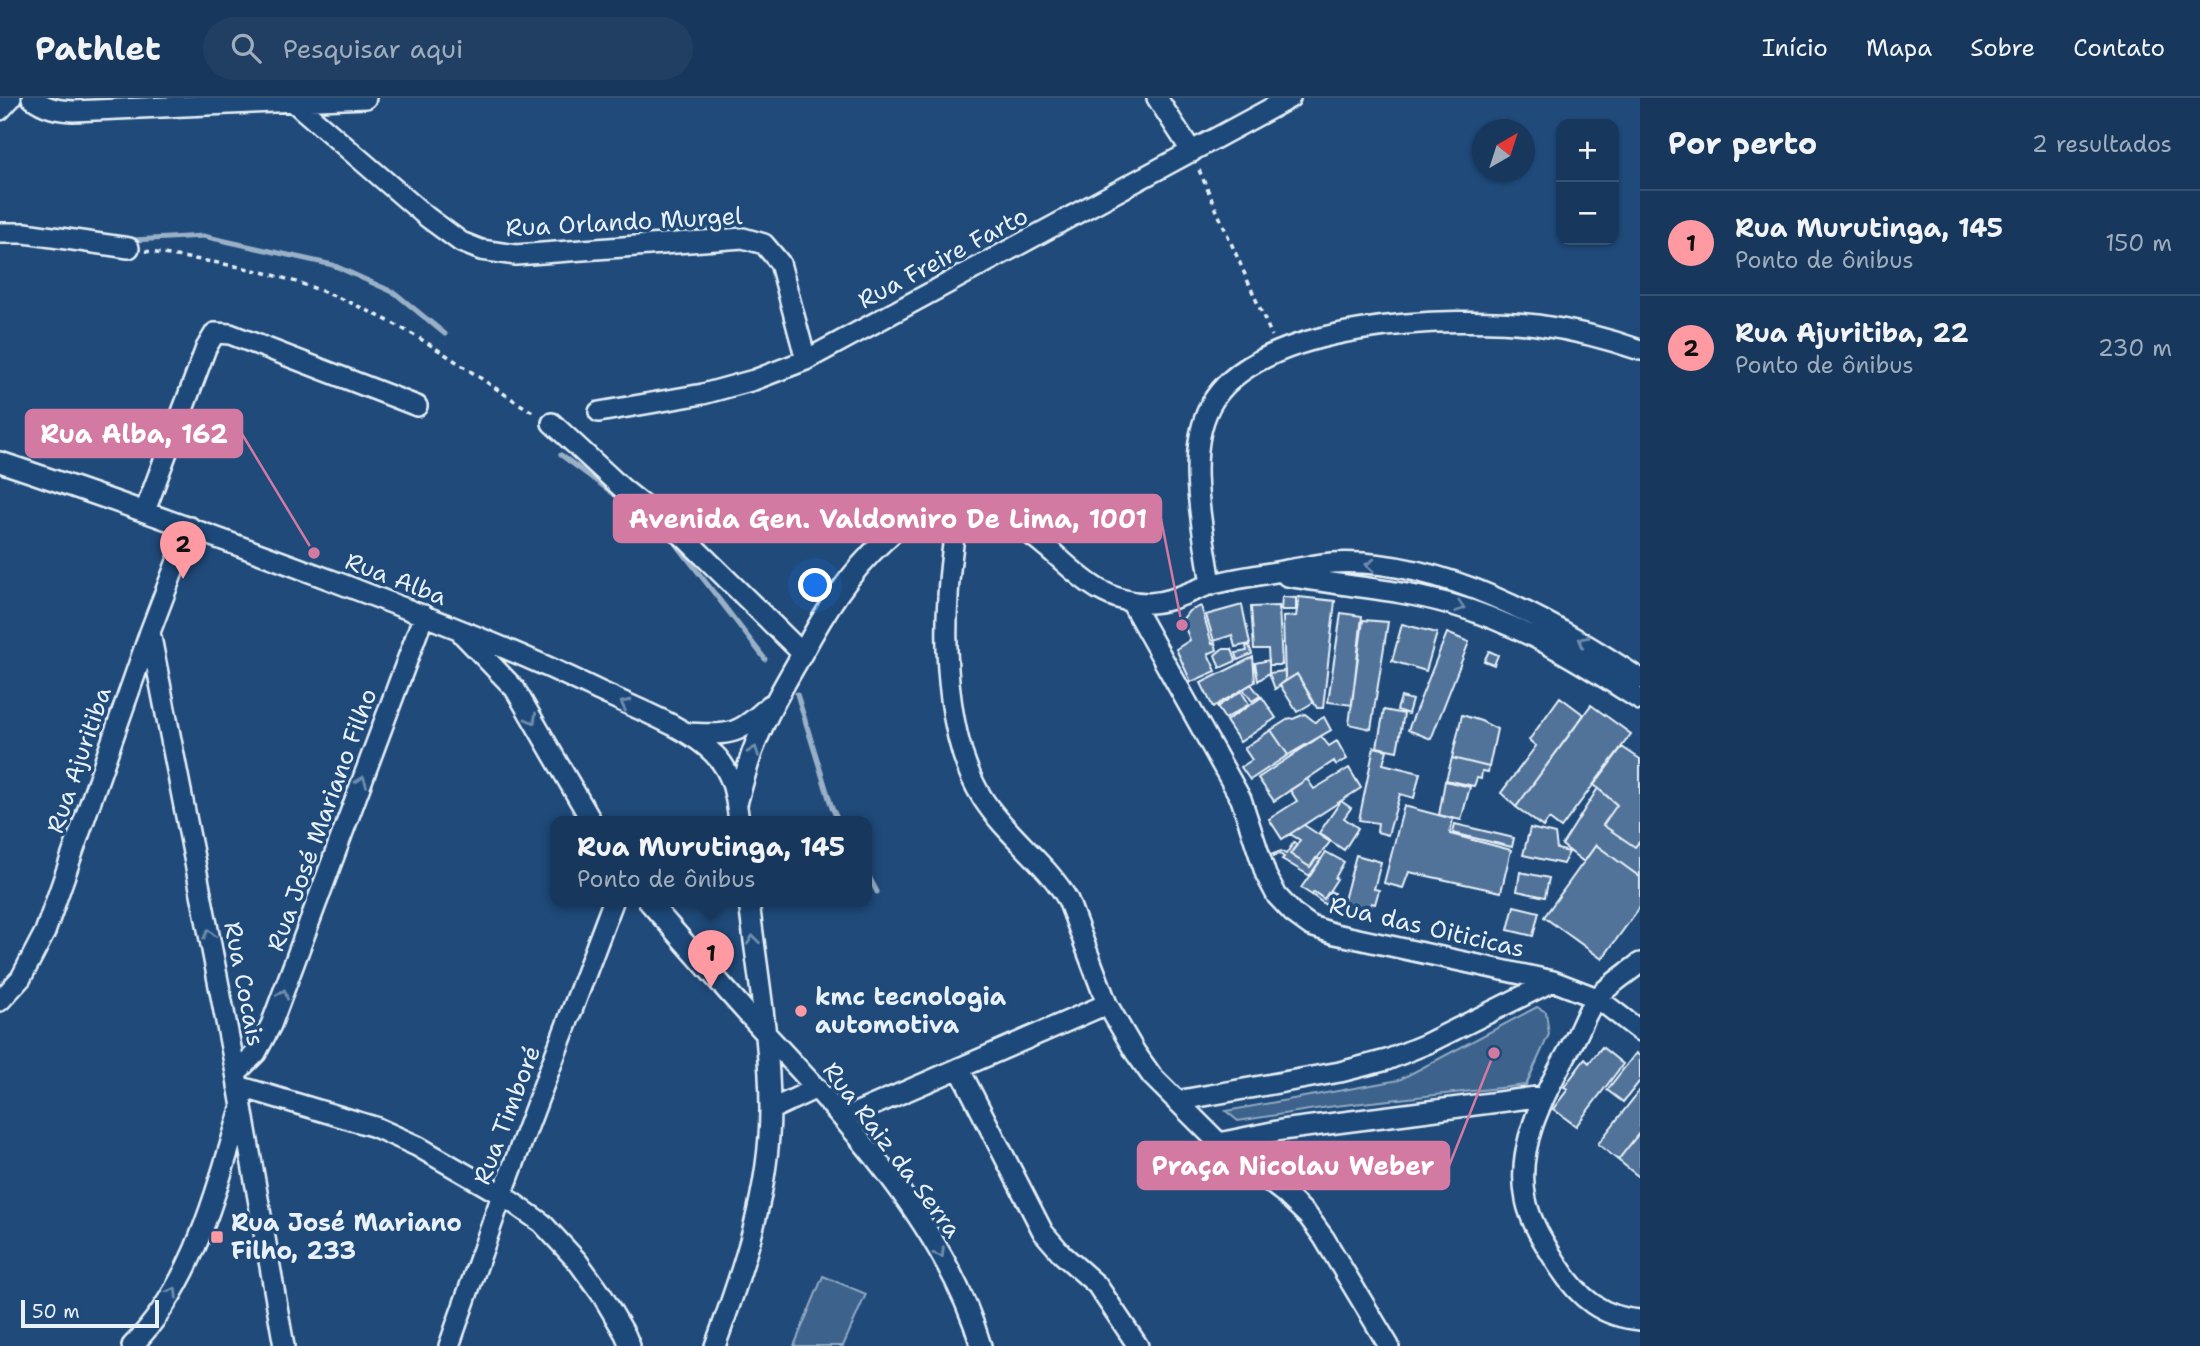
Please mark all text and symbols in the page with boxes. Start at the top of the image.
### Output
search box [203,17,693,80]
text: Pathlet [35,26,161,71]
icon: search [227,29,265,67]
text: Pesquisar aqui [283,31,463,66]
text: Início [1762,32,1828,64]
text: Mapa [1866,32,1932,64]
text: Sobre [1970,32,2035,64]
text: Contato [2073,32,2165,64]
north arrow [1472,119,1535,182]
map controls [1556,119,1619,245]
button: + [1556,119,1619,182]
text: Por perto [1668,123,1817,164]
text: 2 resultados [2032,129,2172,159]
button: − [1556,182,1619,245]
street label: Rua Orlando Murgel [505,200,744,244]
street label: Rua Freire Farto [852,200,1034,316]
text: Rua Murutinga, 145 [1735,210,2003,245]
text: 1 [1686,228,1696,258]
text: 150 m [2105,228,2172,258]
text: Ponto de ônibus [1735,245,1914,275]
text: Rua Ajuritiba, 22 [1735,315,1969,350]
text: 2 [1683,333,1699,363]
text: 230 m [2098,333,2172,363]
text: Ponto de ônibus [1735,350,1914,380]
callout: Rua Alba, 162 [26,410,242,457]
text: Rua Alba, 162 [40,416,228,451]
callout: Avenida Gen. Valdomiro De Lima, 1001 [614,495,1161,542]
text: Avenida Gen. Valdomiro De Lima, 1001 [629,501,1147,536]
pin: 2 [160,521,206,579]
street label: Rua Alba [341,545,451,613]
one-way arrow [1365,558,1376,573]
your location [798,568,832,602]
one-way arrow [1453,599,1466,613]
one-way arrow [1577,637,1590,650]
street label: Rua Ajuritiba [39,683,119,837]
street label: Rua José Mariano Filho [260,684,384,956]
one-way arrow [620,698,632,712]
one-way arrow [524,711,537,724]
one-way arrow [745,745,759,757]
one-way arrow [354,776,368,788]
popup [550,816,872,907]
text: Rua Murutinga, 145 [577,829,845,864]
text: Ponto de ônibus [577,864,756,894]
street label: Rua das Oiticicas [1326,889,1528,965]
street label: Rua Cocais [216,919,272,1049]
one-way arrow [202,928,217,940]
pin: 1 [688,930,734,988]
one-way arrow [746,934,761,946]
place label: kmc tecnologia automotiva [815,981,1007,1041]
one-way arrow [275,989,289,1001]
marker: kmc tecnologia automotiva [793,1003,809,1019]
street label: Rua Timboré [466,1041,548,1189]
street label: Rua Raiz da Serra [815,1056,969,1244]
callout: Praça Nicolau Weber [1138,1142,1449,1189]
text: Praça Nicolau Weber [1151,1148,1435,1183]
place label: Rua José Mariano Filho, 233 [231,1207,462,1267]
marker: Rua José Mariano Filho, 233 [209,1229,225,1245]
one-way arrow [931,1246,944,1259]
one-way arrow [164,1287,177,1300]
scale bar [21,1297,159,1329]
text: 50 m [32,1299,80,1324]

